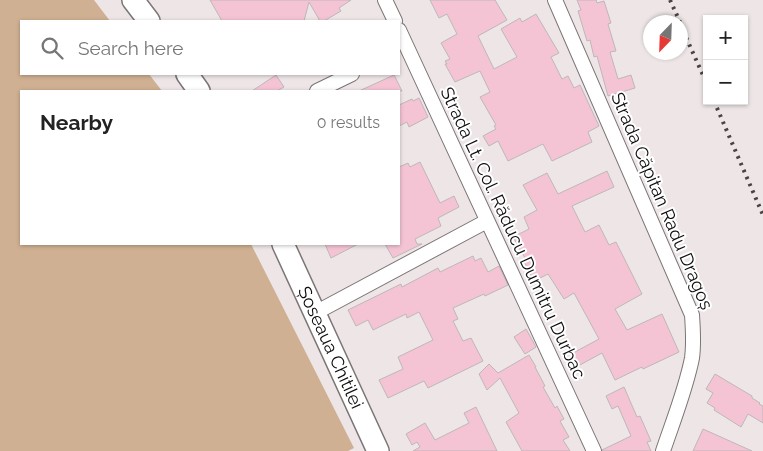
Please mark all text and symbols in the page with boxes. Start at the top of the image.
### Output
north arrow [643,15,688,60]
map controls [703,15,748,105]
button: + [703,15,748,60]
search box [20,20,400,75]
icon: search [38,34,66,62]
text: Search here [78,37,184,59]
button: − [703,60,748,105]
street label: Strada Lt. Col. Răducu Dumitru Durbac [436,84,591,382]
street label: Strada Căpitan Radu Dragoș [607,89,718,313]
text: Nearby [40,110,113,135]
text: 0 results [317,113,380,132]
street label: Șoseaua Chitilei [294,283,368,412]

